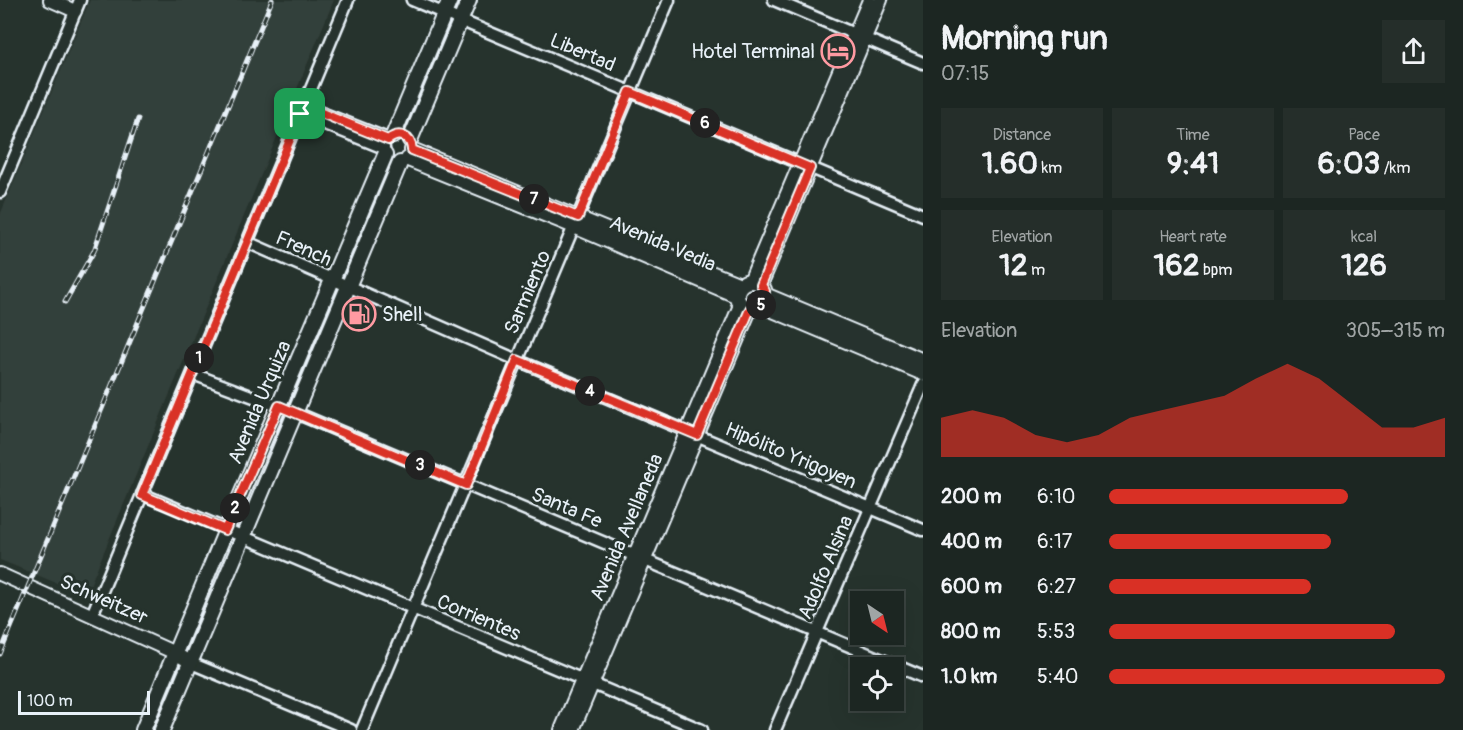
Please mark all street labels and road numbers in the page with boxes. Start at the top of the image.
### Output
street label: Libertad [546,28,619,77]
street label: Avenida Vedia [606,210,720,277]
street label: French [272,225,336,272]
street label: Sarmiento [499,246,556,338]
street label: Avenida Urquiza [222,337,297,468]
street label: Hipólito Yrigoyen [721,417,860,494]
street label: Avenida Avellaneda [584,450,669,605]
street label: Santa Fe [528,481,606,534]
street label: Adolfo Alsina [792,511,859,623]
street label: Schweitzer [56,569,152,630]
street label: Corrientes [433,589,524,646]

